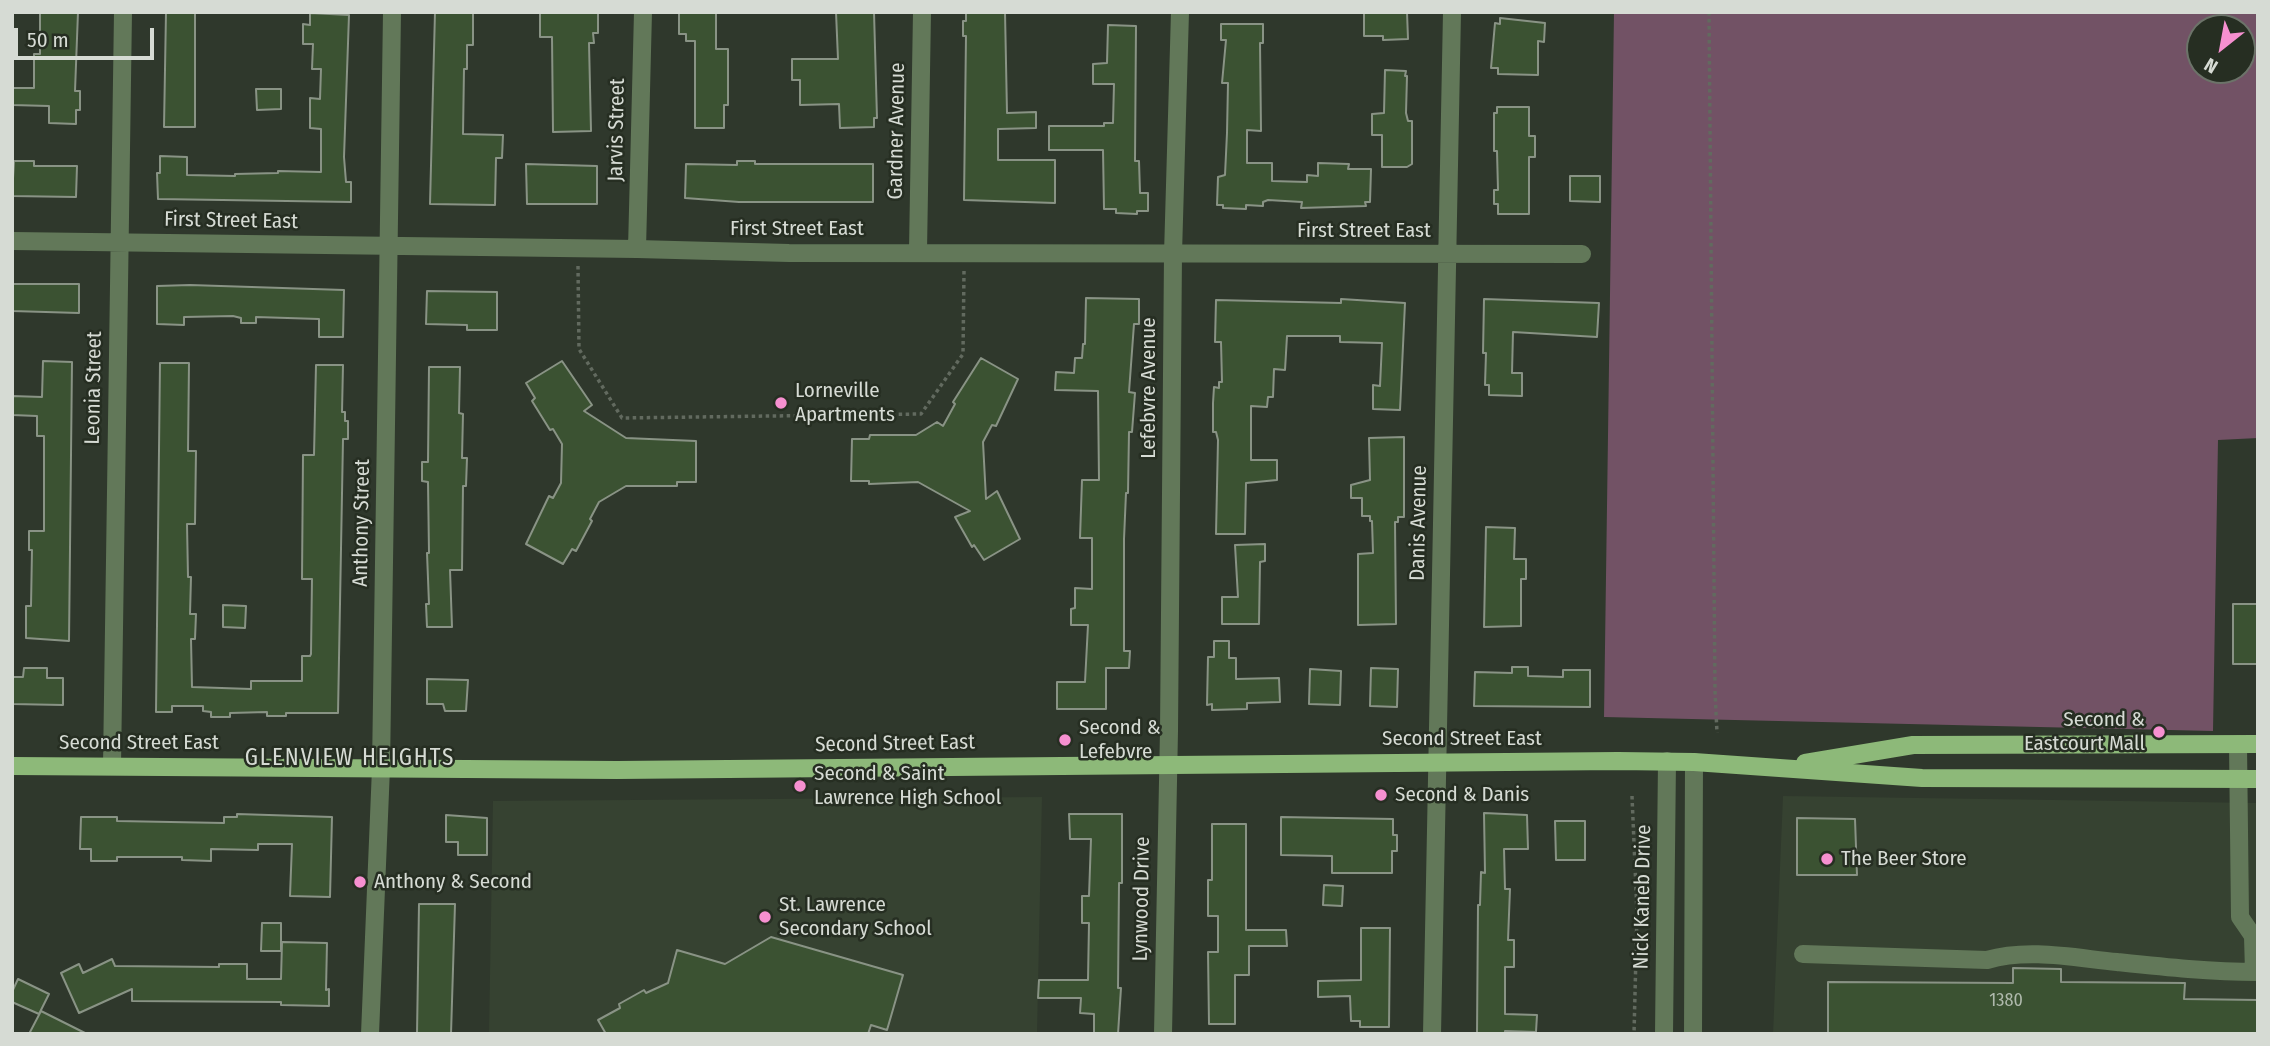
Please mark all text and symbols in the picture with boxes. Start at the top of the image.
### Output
scale bar [18,14,158,58]
north arrow [2186,14,2256,84]
text: 50 m [27,27,69,53]
text: N [2200,53,2222,79]
street label: Gardner Avenue [883,62,911,200]
street label: Jarvis Street [603,78,631,182]
street label: First Street East [164,207,298,235]
street label: First Street East [730,216,864,242]
street label: First Street East [1297,218,1431,244]
street label: Lefebvre Avenue [1136,317,1162,459]
street label: Leonia Street [80,331,108,445]
place label: Lorneville Apartments [795,378,895,428]
marker: Lorneville Apartments [773,395,789,411]
street label: Anthony Street [348,459,376,587]
street label: Danis Avenue [1405,465,1433,581]
place label: Second & Eastcourt Mall [2024,707,2145,757]
place label: Second & Lefebvre [1079,715,1161,765]
marker: Second & Eastcourt Mall [2151,724,2167,740]
street label: Second Street East [1382,726,1542,752]
street label: Second Street East [59,730,219,756]
street label: Second Street East [815,730,975,758]
marker: Second & Lefebvre [1057,732,1073,748]
district label: GLENVIEW HEIGHTS [247,745,453,773]
place label: Second & Saint Lawrence High School [814,761,1001,811]
marker: Second & Saint Lawrence High School [792,778,808,794]
place label: Second & Danis [1395,782,1529,808]
marker: Second & Danis [1373,787,1389,803]
street label: Nick Kaneb Drive [1629,824,1657,970]
street label: Lynwood Drive [1128,836,1156,962]
place label: The Beer Store [1841,846,1967,872]
marker: The Beer Store [1819,851,1835,867]
place label: Anthony & Second [374,869,532,895]
marker: Anthony & Second [352,874,368,890]
place label: St. Lawrence Secondary School [779,892,932,942]
marker: St. Lawrence Secondary School [757,909,773,925]
house number: 1380 [1989,990,2023,1012]

